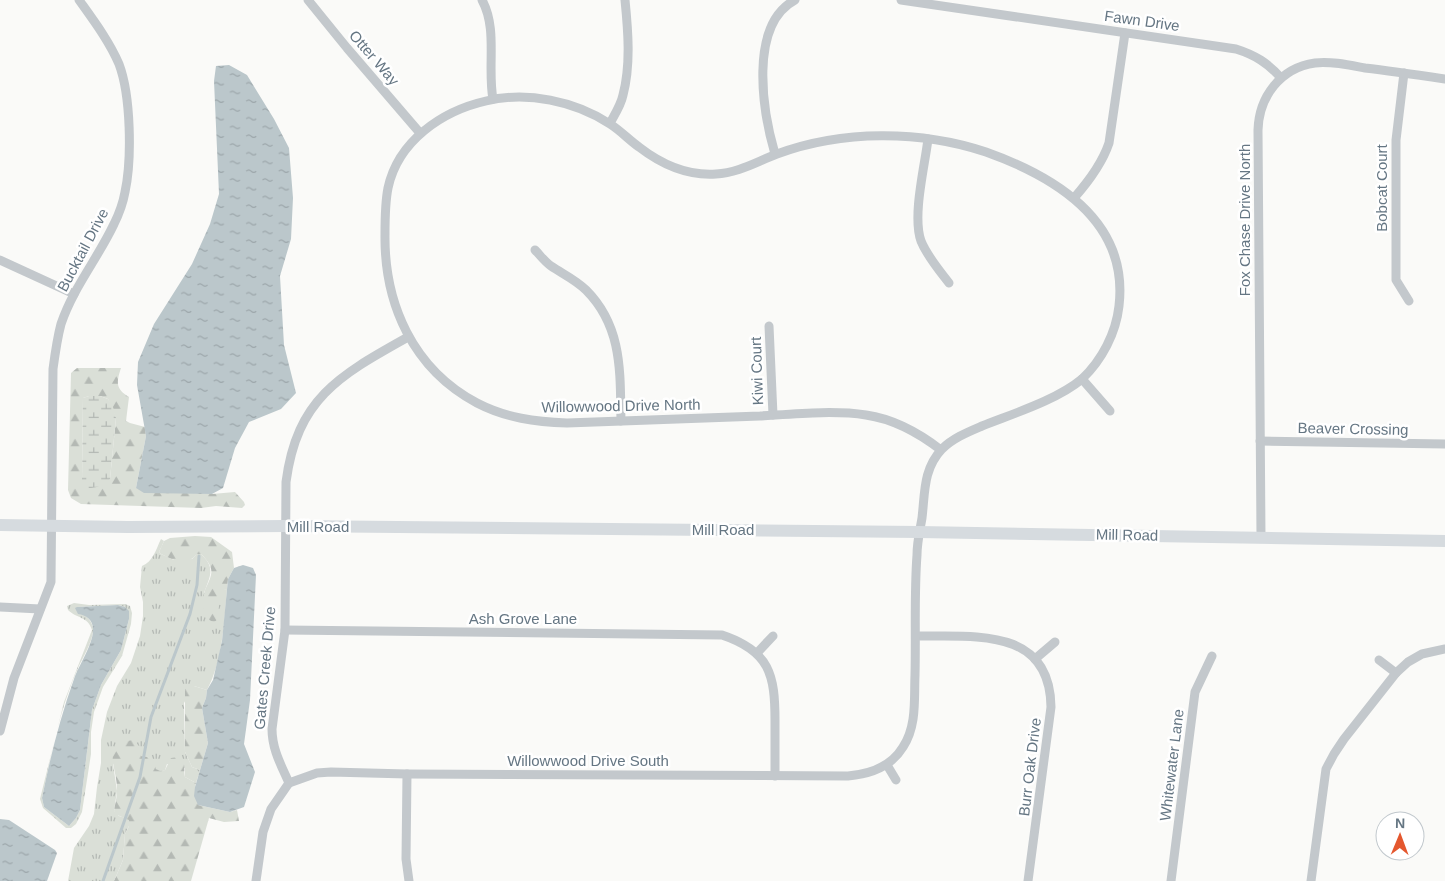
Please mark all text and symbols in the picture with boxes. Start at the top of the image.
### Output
street label: Fawn Drive [1103,7,1181,34]
street label: Otter Way [346,27,403,89]
street label: Bobcat Court [1373,143,1390,232]
street label: Fox Chase Drive North [1236,144,1253,296]
street label: Bucktail Drive [54,205,112,294]
street label: Kiwi Court [747,336,766,405]
street label: Willowwood Drive North [541,396,701,415]
street label: Beaver Crossing [1297,419,1409,438]
street label: Mill Road [287,518,349,535]
street label: Mill Road [692,521,754,538]
street label: Mill Road [1096,525,1158,544]
street label: Gates Creek Drive [251,606,278,730]
street label: Ash Grove Lane [469,610,577,627]
street label: Whitewater Lane [1156,708,1187,822]
street label: Burr Oak Drive [1015,717,1044,817]
street label: Willowwood Drive South [507,752,669,769]
north arrow [1375,811,1425,861]
text: N [1395,815,1405,831]

